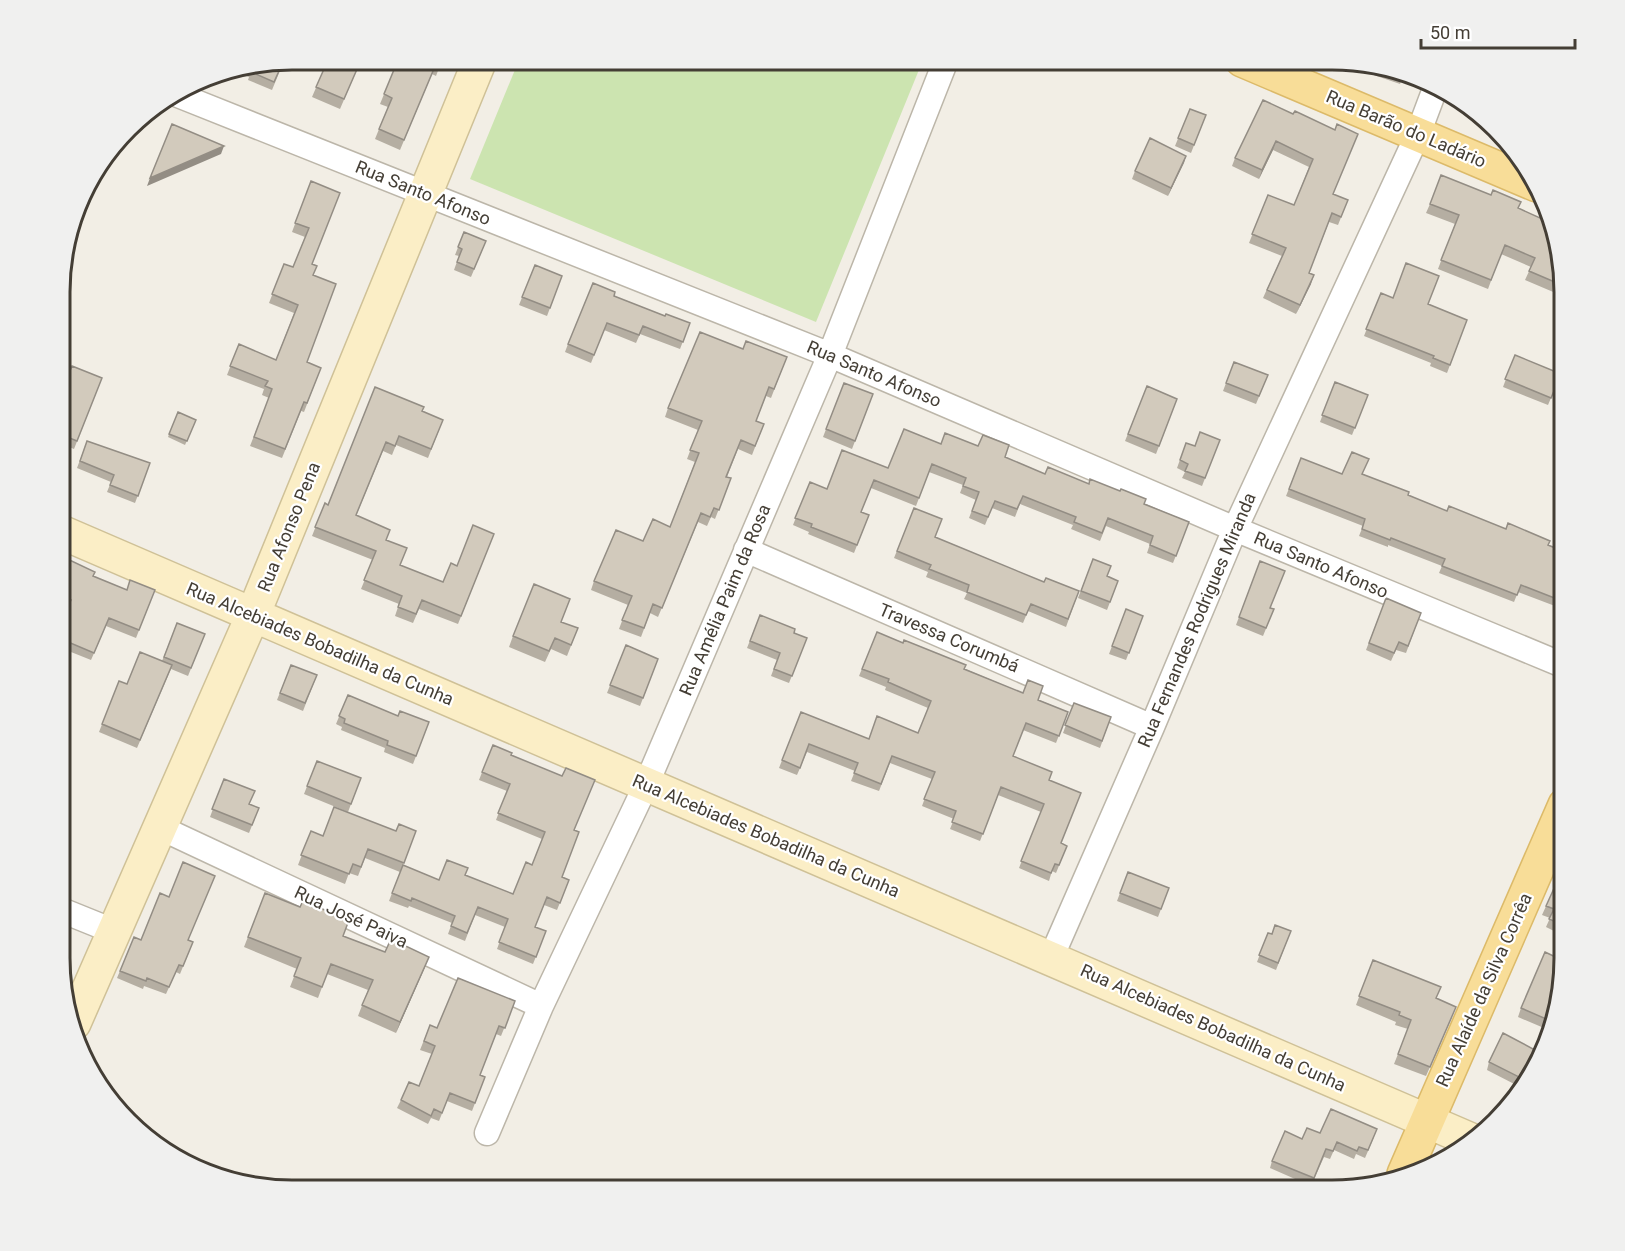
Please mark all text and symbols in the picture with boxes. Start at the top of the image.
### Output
scale bar [1421,12,1576,50]
text: 50 m [1430,22,1470,43]
street label: Rua Barão do Ladário [1323,85,1489,172]
street label: Rua Santo Afonso [353,156,494,229]
street label: Rua Santo Afonso [804,336,945,411]
street label: Rua Afonso Pena [253,459,324,595]
street label: Rua Fernandes Rodrigues Miranda [1133,489,1260,750]
street label: Rua Amélia Paim da Rosa [675,501,774,699]
street label: Rua Santo Afonso [1251,527,1392,602]
street label: Rua Alcebiades Bobadilha da Cunha [183,578,457,710]
street label: Travessa Corumbá [876,599,1022,677]
street label: Rua Alcebiades Bobadilha da Cunha [629,770,903,902]
street label: Rua José Paiva [291,881,411,952]
street label: Rua Alaíde da Silva Corrêa [1431,890,1536,1090]
street label: Rua Alcebiades Bobadilha da Cunha [1077,959,1349,1096]

